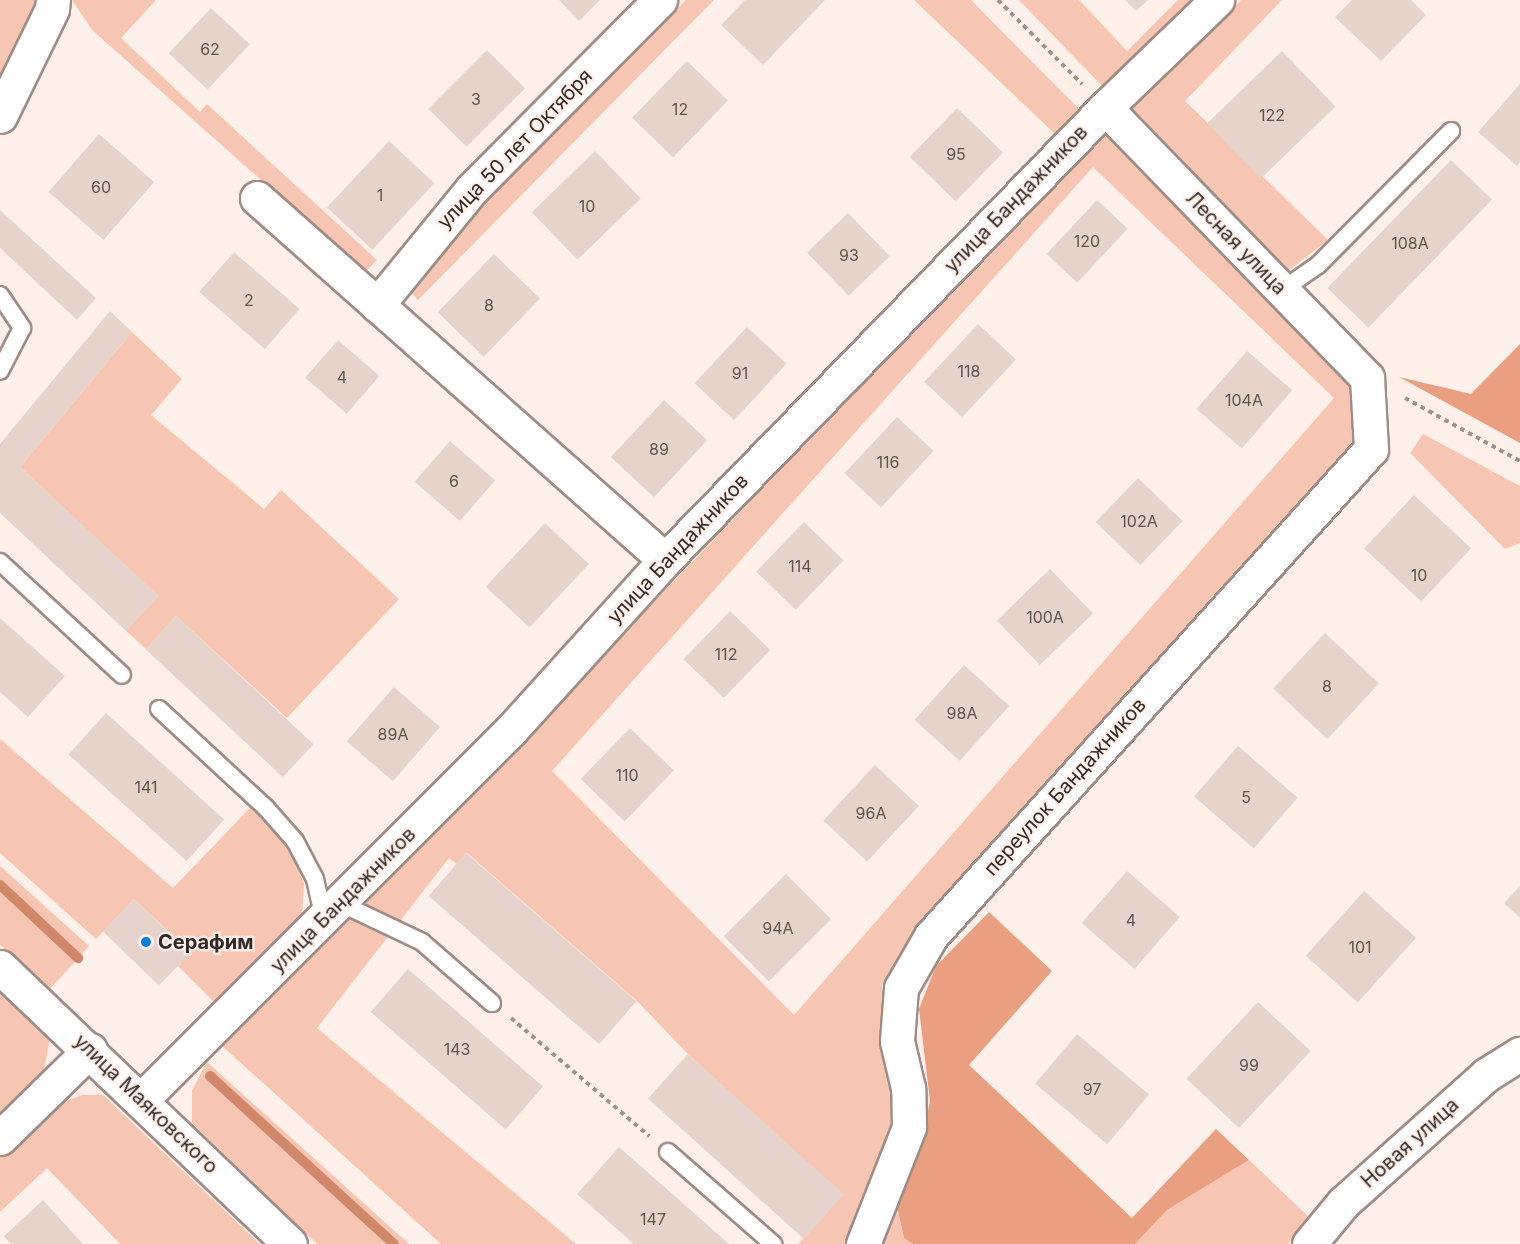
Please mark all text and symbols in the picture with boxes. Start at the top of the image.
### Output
house number: 62 [200,39,220,59]
street label: улица 50 лет Октября [432,64,598,234]
house number: 3 [471,89,481,109]
house number: 12 [672,99,688,119]
house number: 122 [1259,105,1285,125]
street label: улица Бандажников [939,120,1093,278]
house number: 95 [946,144,966,164]
house number: 60 [91,177,111,197]
house number: 1 [377,185,383,205]
street label: Лесная улица [1181,186,1291,300]
house number: 10 [579,196,595,216]
house number: 120 [1074,231,1100,251]
house number: 108А [1391,233,1429,253]
house number: 93 [839,245,859,265]
house number: 2 [244,290,254,310]
house number: 8 [484,295,494,315]
house number: 118 [958,361,980,381]
house number: 91 [732,363,748,383]
house number: 4 [337,367,347,387]
house number: 104А [1225,390,1263,410]
house number: 89 [649,439,669,459]
house number: 116 [877,452,899,472]
street label: улица Бандажников [602,469,754,629]
house number: 6 [449,471,459,491]
house number: 102А [1120,511,1158,531]
house number: 114 [788,556,812,576]
house number: 10 [1411,565,1427,585]
house number: 100А [1026,607,1064,627]
house number: 112 [715,644,737,664]
house number: 8 [1322,676,1332,696]
street label: переулок Бандажников [979,693,1151,881]
house number: 98А [947,703,977,723]
house number: 89А [378,724,408,744]
house number: 110 [615,765,639,785]
house number: 141 [134,777,158,797]
house number: 5 [1241,787,1251,807]
house number: 96А [856,803,886,823]
street label: улица Бандажников [265,822,421,978]
house number: 4 [1126,910,1136,930]
house number: 94А [762,918,794,938]
place label: Серафим [158,930,254,954]
marker: Серафим [139,935,153,949]
house number: 101 [1348,937,1372,957]
street label: улица Маяковского [69,1029,223,1179]
house number: 143 [444,1039,470,1059]
house number: 99 [1239,1055,1259,1075]
house number: 97 [1083,1079,1101,1099]
street label: Новая улица [1356,1093,1464,1193]
house number: 147 [640,1209,666,1229]

